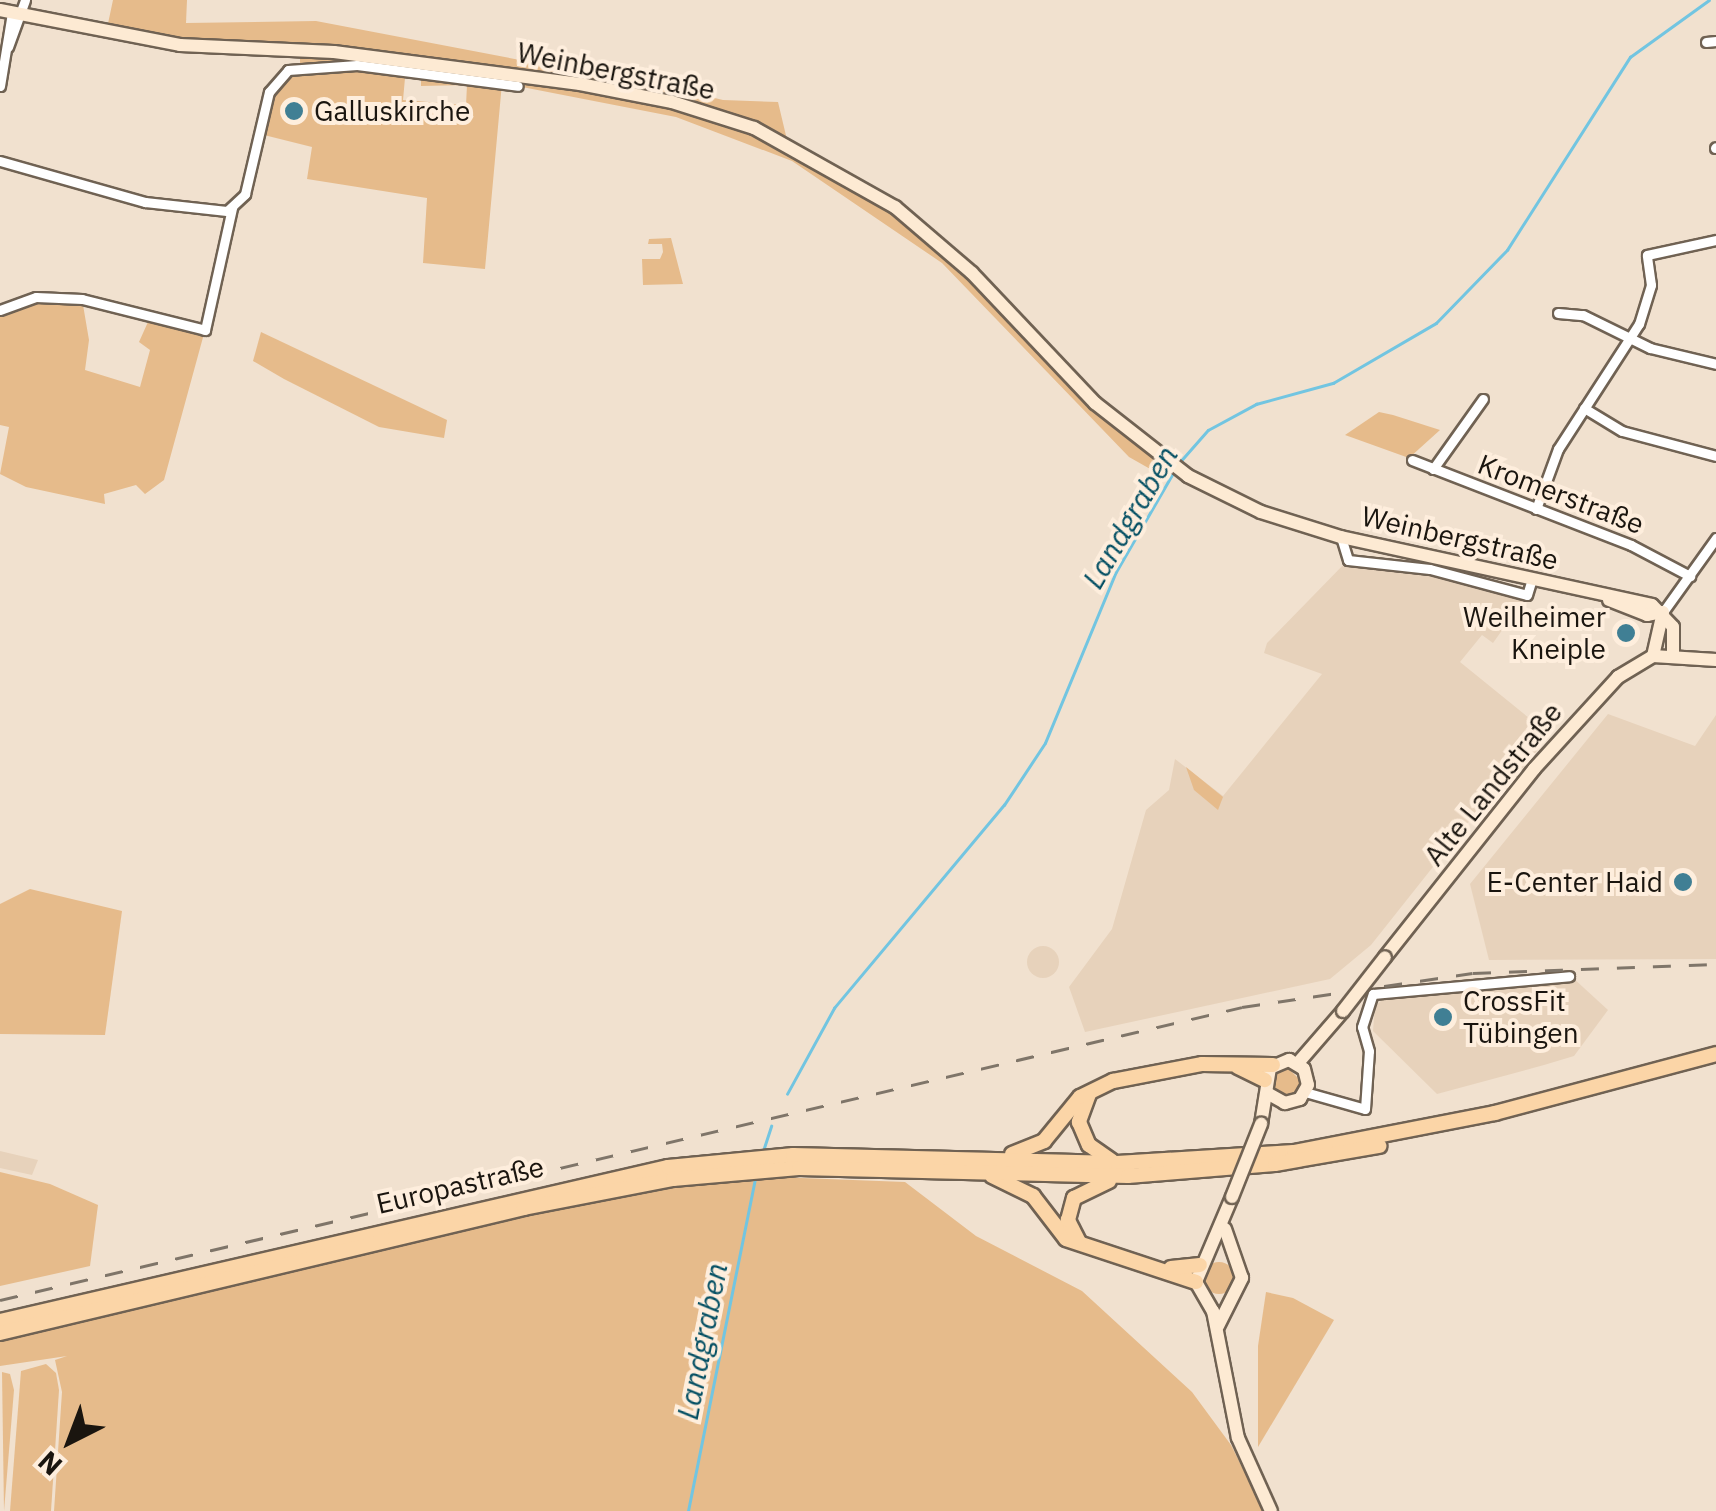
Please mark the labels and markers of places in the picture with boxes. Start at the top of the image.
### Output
place label: Galluskirche [314,94,470,128]
marker: Galluskirche [283,100,305,122]
place label: Weilheimer Kneiple [1463,600,1606,666]
marker: Weilheimer Kneiple [1615,622,1637,644]
place label: E-Center Haid [1486,865,1663,899]
marker: E-Center Haid [1672,871,1694,893]
place label: CrossFit Tübingen [1463,984,1579,1050]
marker: CrossFit Tübingen [1432,1006,1454,1028]

